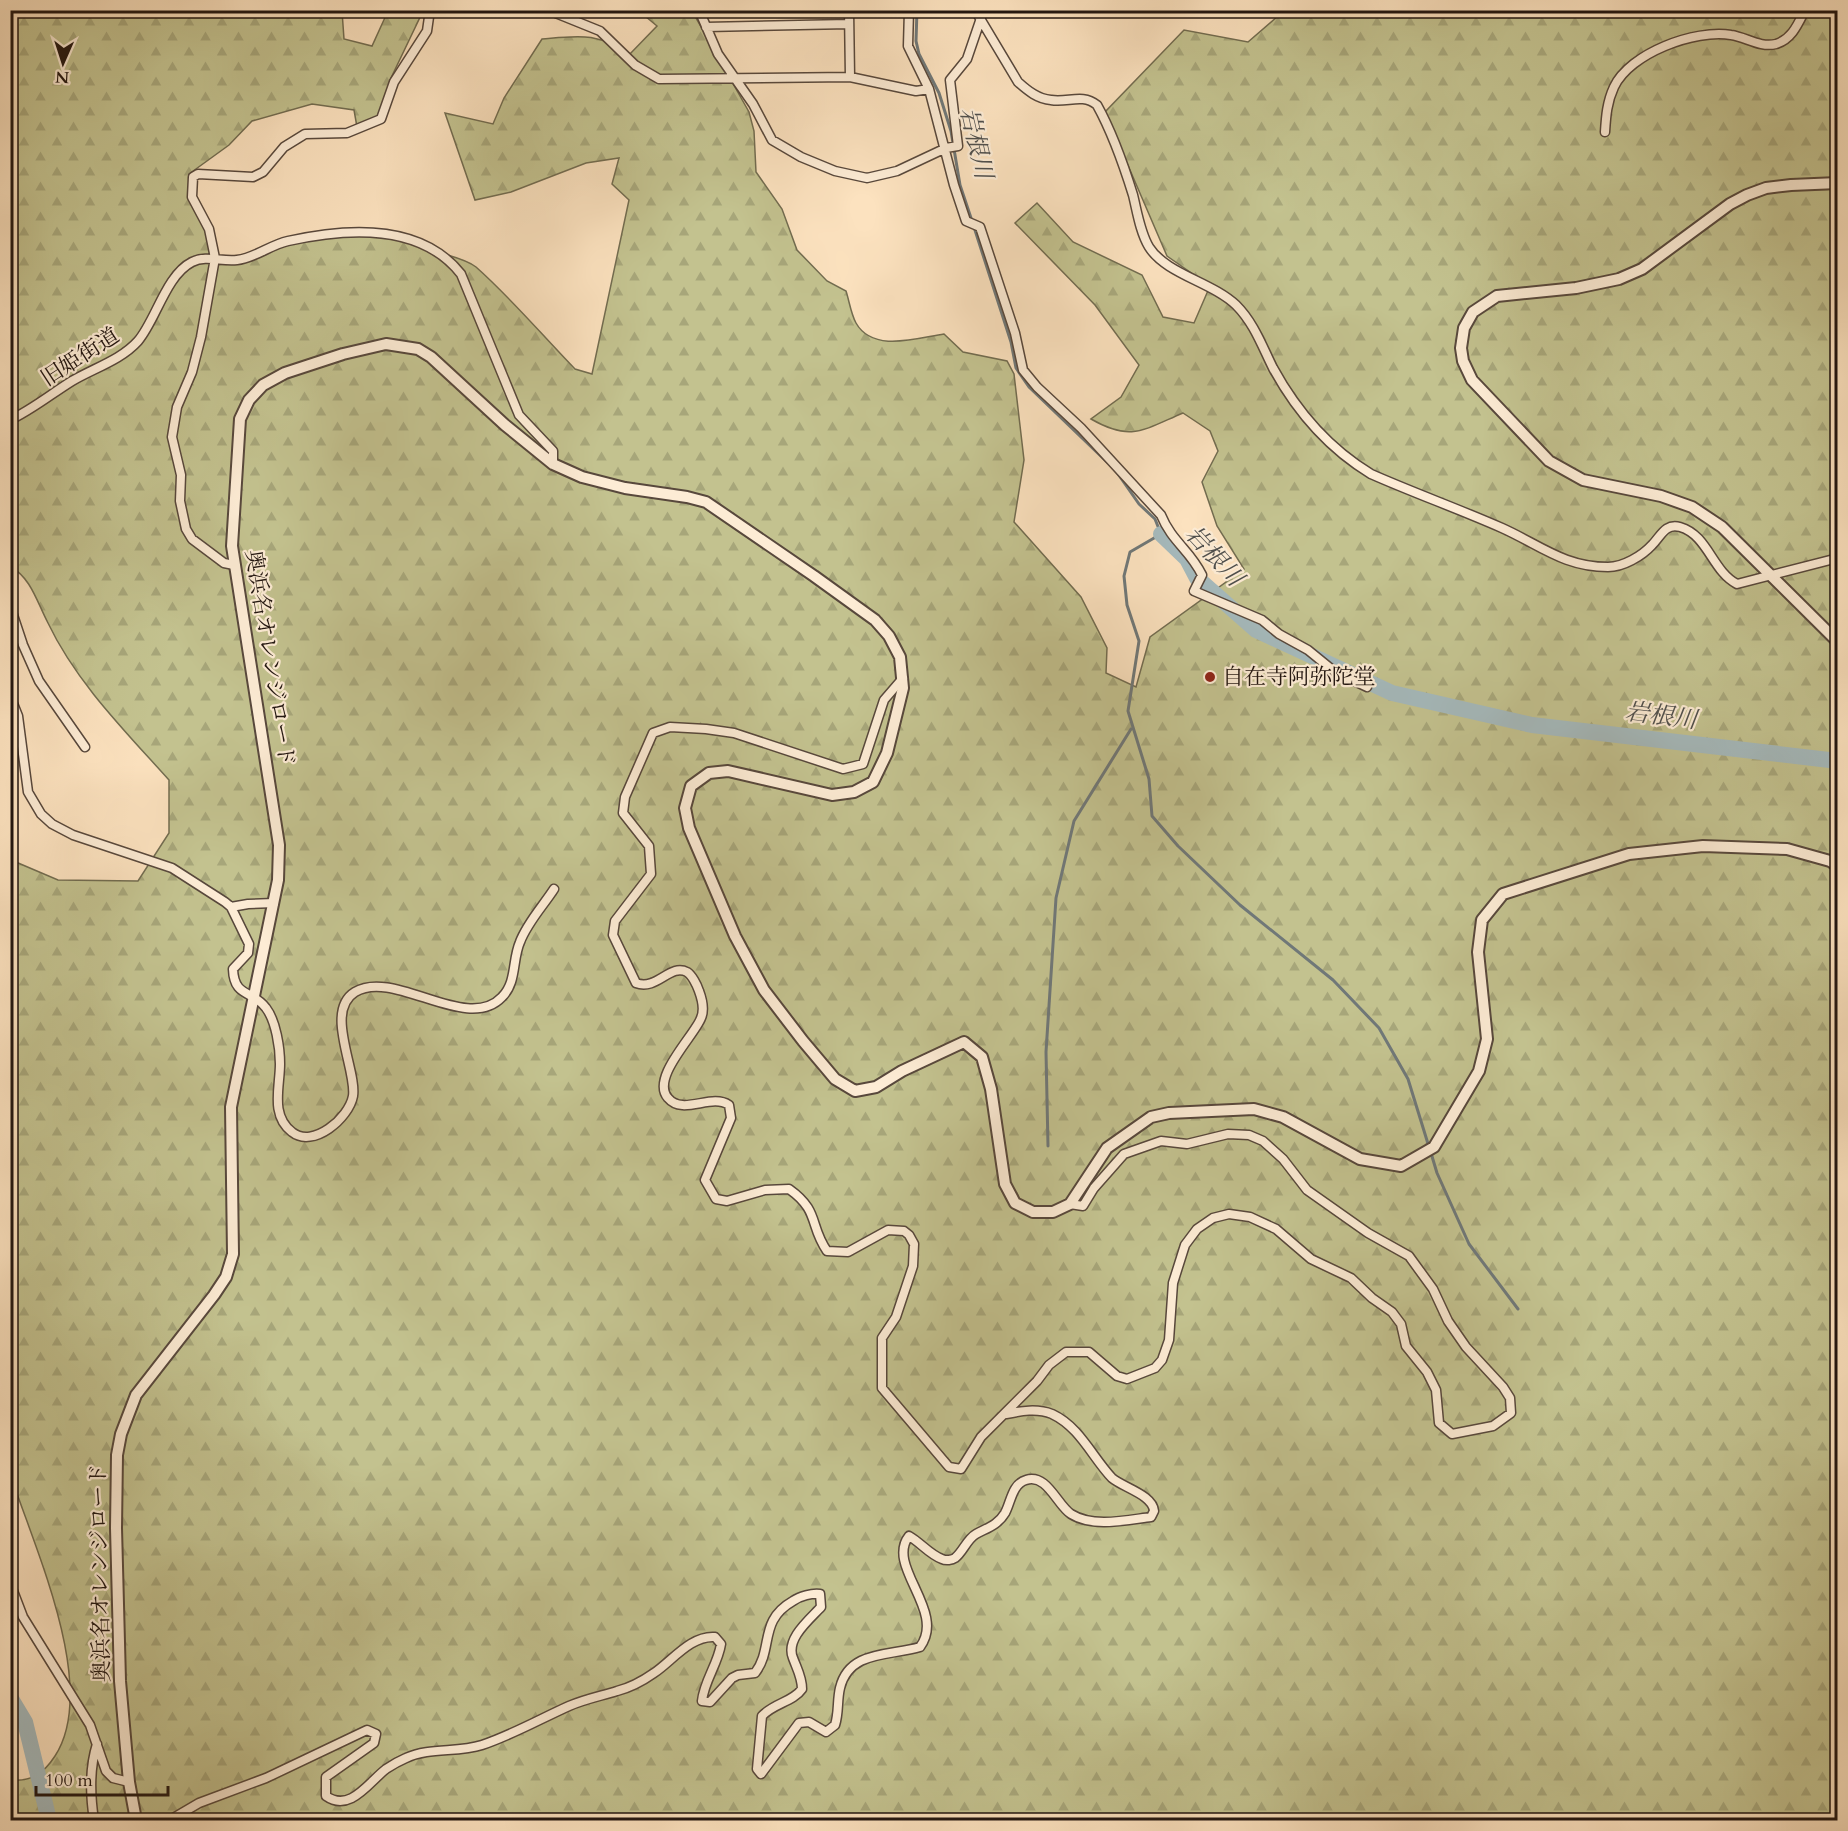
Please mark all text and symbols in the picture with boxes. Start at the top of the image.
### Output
north arrow [33,33,93,93]
text: N [55,66,70,88]
water label: 岩根川 [952,104,1001,185]
street label: 旧姫街道 [35,320,125,394]
water label: 岩根川 [1177,518,1253,596]
street label: 奥浜名オレンジロード [238,548,302,768]
place label: 自在寺阿弥陀堂 [1222,662,1376,692]
marker: 自在寺阿弥陀堂 [1203,670,1217,684]
water label: 岩根川 [1623,695,1702,737]
street label: 奥浜名オレンジロード [83,1463,117,1683]
scale bar [36,1759,168,1797]
text: 100 m [45,1768,93,1793]

